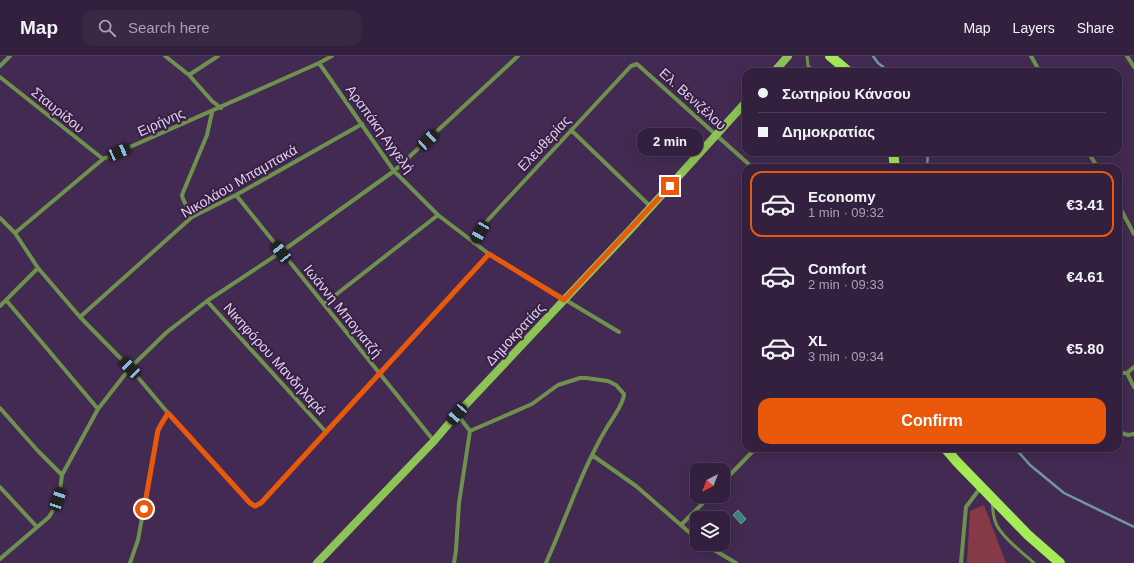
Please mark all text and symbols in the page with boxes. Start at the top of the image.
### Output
search box [82,10,362,46]
text: Map [20,17,58,38]
icon: search [96,17,118,39]
text: Search here [128,19,210,36]
text: Map [963,20,991,36]
text: Layers [1013,20,1055,36]
text: Share [1077,20,1114,36]
street label: Ελ. Βενιζέλου [656,65,730,133]
street label: Αραπάκη Αγγελή [343,82,417,176]
street label: Σταυρίδου [28,84,88,136]
text: Σωτηρίου Κάνσου [782,85,911,102]
street label: Ειρήνης [135,104,187,139]
street label: Ελευθερίας [514,112,574,174]
text: Δημοκρατίας [782,123,875,140]
car [415,127,441,153]
callout: 2 min [637,128,703,156]
text: 2 min [653,134,687,149]
street label: Νικολάου Μπαμπακά [178,141,300,221]
car [106,142,132,162]
route end [661,177,679,195]
icon: car [760,186,796,222]
text: Economy [808,188,876,205]
text: €3.41 [1066,196,1104,213]
text: 1 min · 09:32 [808,205,884,220]
car [469,219,491,245]
car [269,239,293,265]
icon: car [760,258,796,294]
text: Comfort [808,260,866,277]
street label: Ιωάννη Μπογιατζή [301,261,385,361]
text: €4.61 [1066,268,1104,285]
text: 2 min · 09:33 [808,277,884,292]
street label: Δημοκρατίας [482,299,548,369]
street label: Νικηφόρου Μανδηλαρά [220,300,330,418]
icon: car [760,330,796,366]
text: XL [808,332,827,349]
text: €5.80 [1066,340,1104,357]
text: 3 min · 09:34 [808,349,884,364]
car [117,355,143,381]
button: Confirm [758,398,1106,444]
car [445,401,469,427]
north arrow [690,463,730,503]
map controls [690,463,730,551]
car [48,486,68,512]
route start [135,500,153,518]
button: layers [690,511,730,551]

